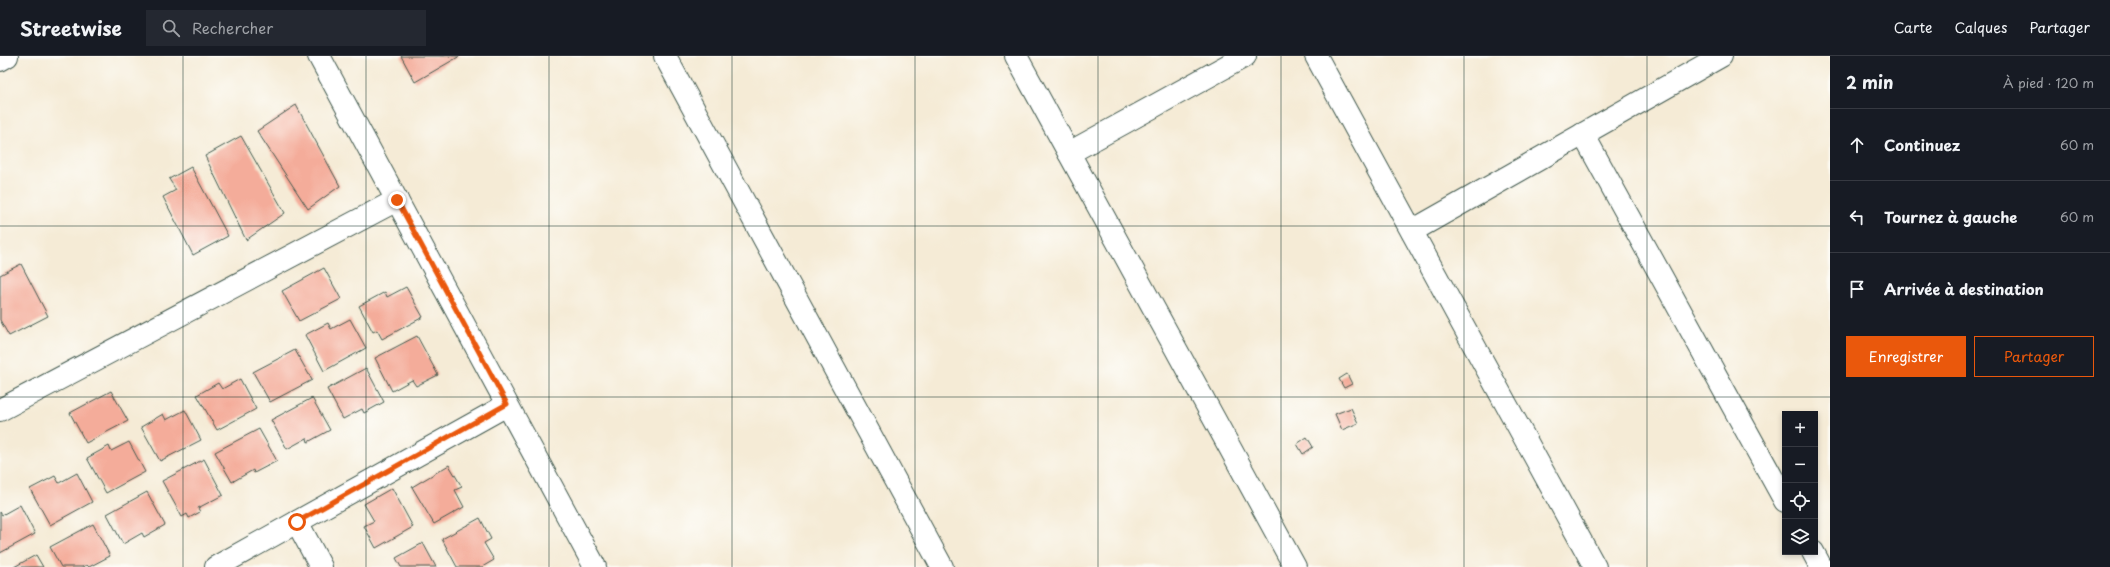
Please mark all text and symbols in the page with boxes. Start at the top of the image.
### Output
search box [146,10,426,46]
text: Streetwise [20,14,122,42]
text: Rechercher [192,16,273,39]
icon: search [160,17,182,39]
text: Carte [1894,17,1933,38]
text: Calques [1955,17,2007,38]
text: Partager [2029,17,2090,38]
text: 2 min [1846,69,1893,95]
text: À pied · 120 m [2003,73,2094,92]
text: Continuez [1884,133,1960,156]
icon: ahead [1846,134,1868,156]
text: 60 m [2060,135,2094,154]
route end [388,191,406,209]
text: Tournez à gauche [1884,205,2018,228]
icon: left [1846,206,1868,228]
text: 60 m [2060,207,2094,226]
text: Arrivée à destination [1884,277,2044,300]
icon: arrive [1846,278,1868,300]
button: Enregistrer [1846,336,1966,377]
button: Partager [1974,336,2094,377]
map controls [1782,411,1818,555]
button: + [1782,411,1818,447]
button: − [1782,447,1818,483]
button: locate [1782,483,1818,519]
route start [288,513,306,531]
button: layers [1782,519,1818,555]

